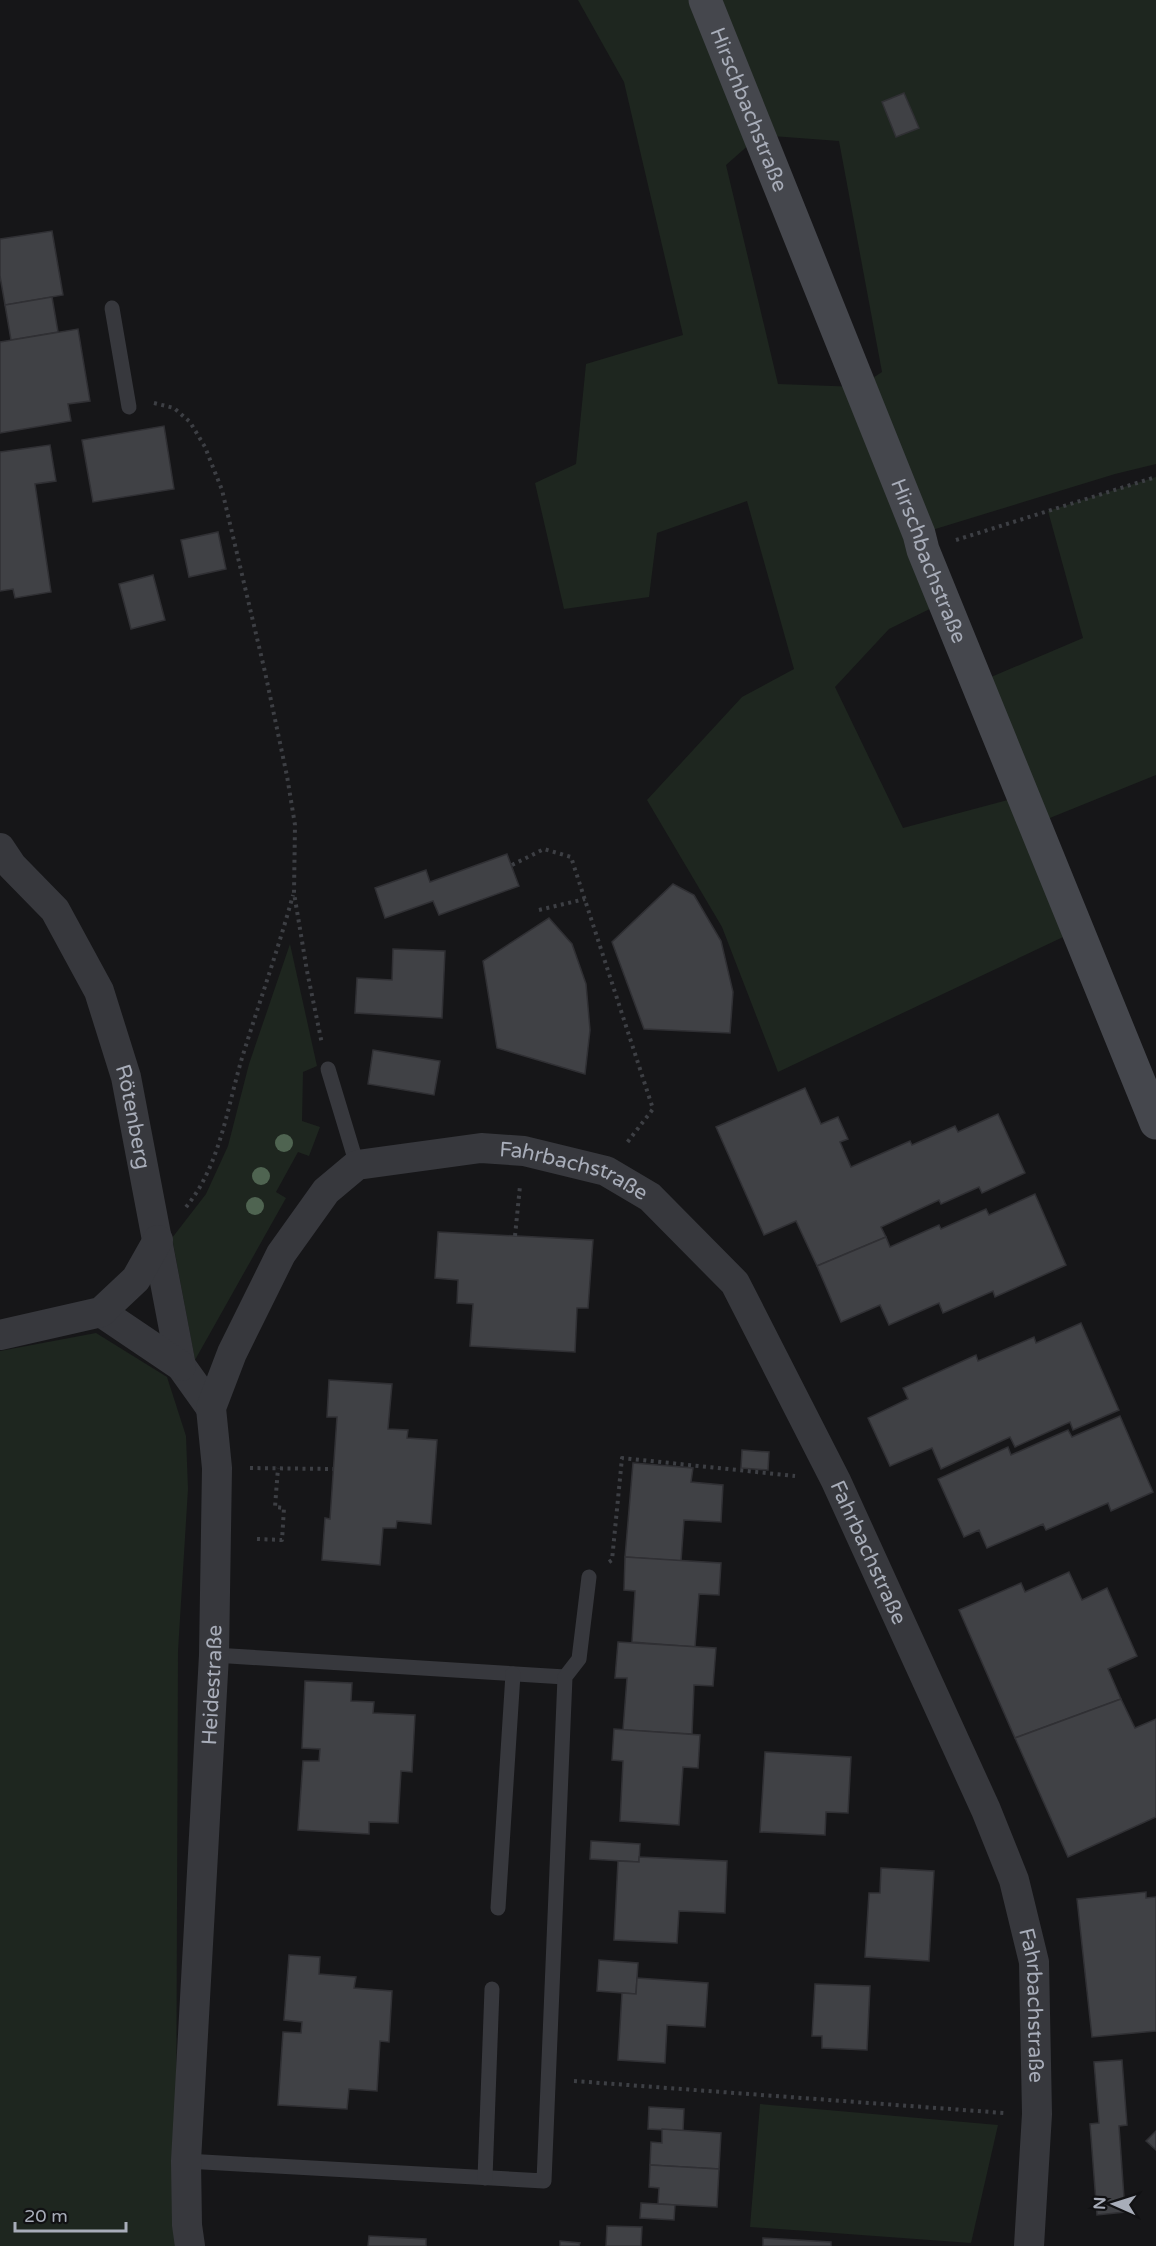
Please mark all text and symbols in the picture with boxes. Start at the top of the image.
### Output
street label: Hirschbachstraße [705,24,793,195]
street label: Hirschbachstraße [886,475,972,647]
street label: Rötenberg [110,1061,156,1171]
street label: Fahrbachstraße [499,1137,653,1205]
street label: Fahrbachstraße [825,1477,912,1628]
street label: Heidestraße [197,1624,227,1746]
street label: Fahrbachstraße [1014,1925,1049,2083]
north arrow [1084,2174,1144,2234]
scale bar [15,2195,126,2233]
text: N [1090,2196,1110,2210]
text: 20 m [24,2205,68,2227]

